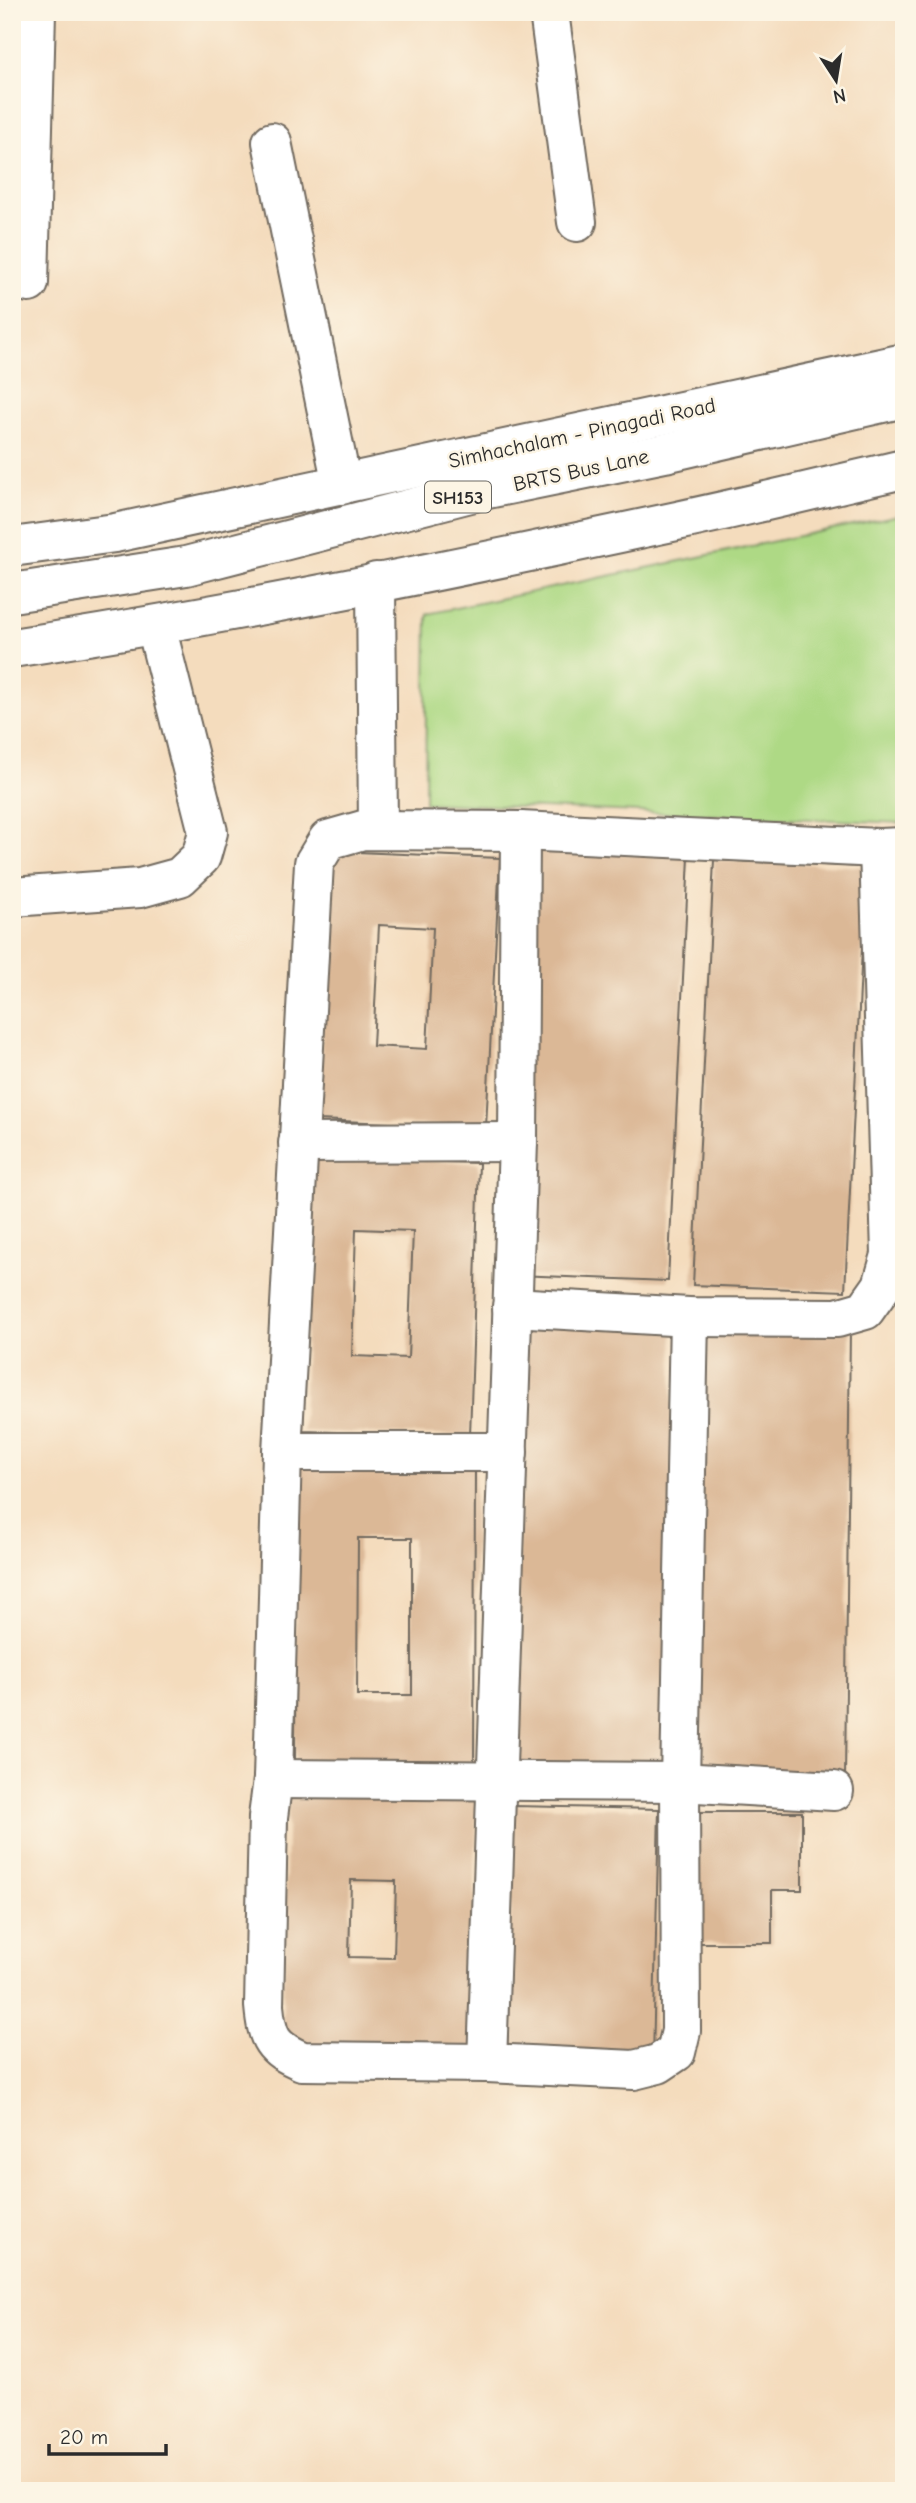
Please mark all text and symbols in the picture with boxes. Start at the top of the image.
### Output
north arrow [800,46,870,116]
text: N [831,84,848,108]
street label: Simhachalam - Pinagadi Road [446,393,718,473]
street label: BRTS Bus Lane [511,444,651,496]
road number: SH153 [425,482,491,512]
scale bar [49,2412,166,2456]
text: 20 m [60,2425,108,2449]

